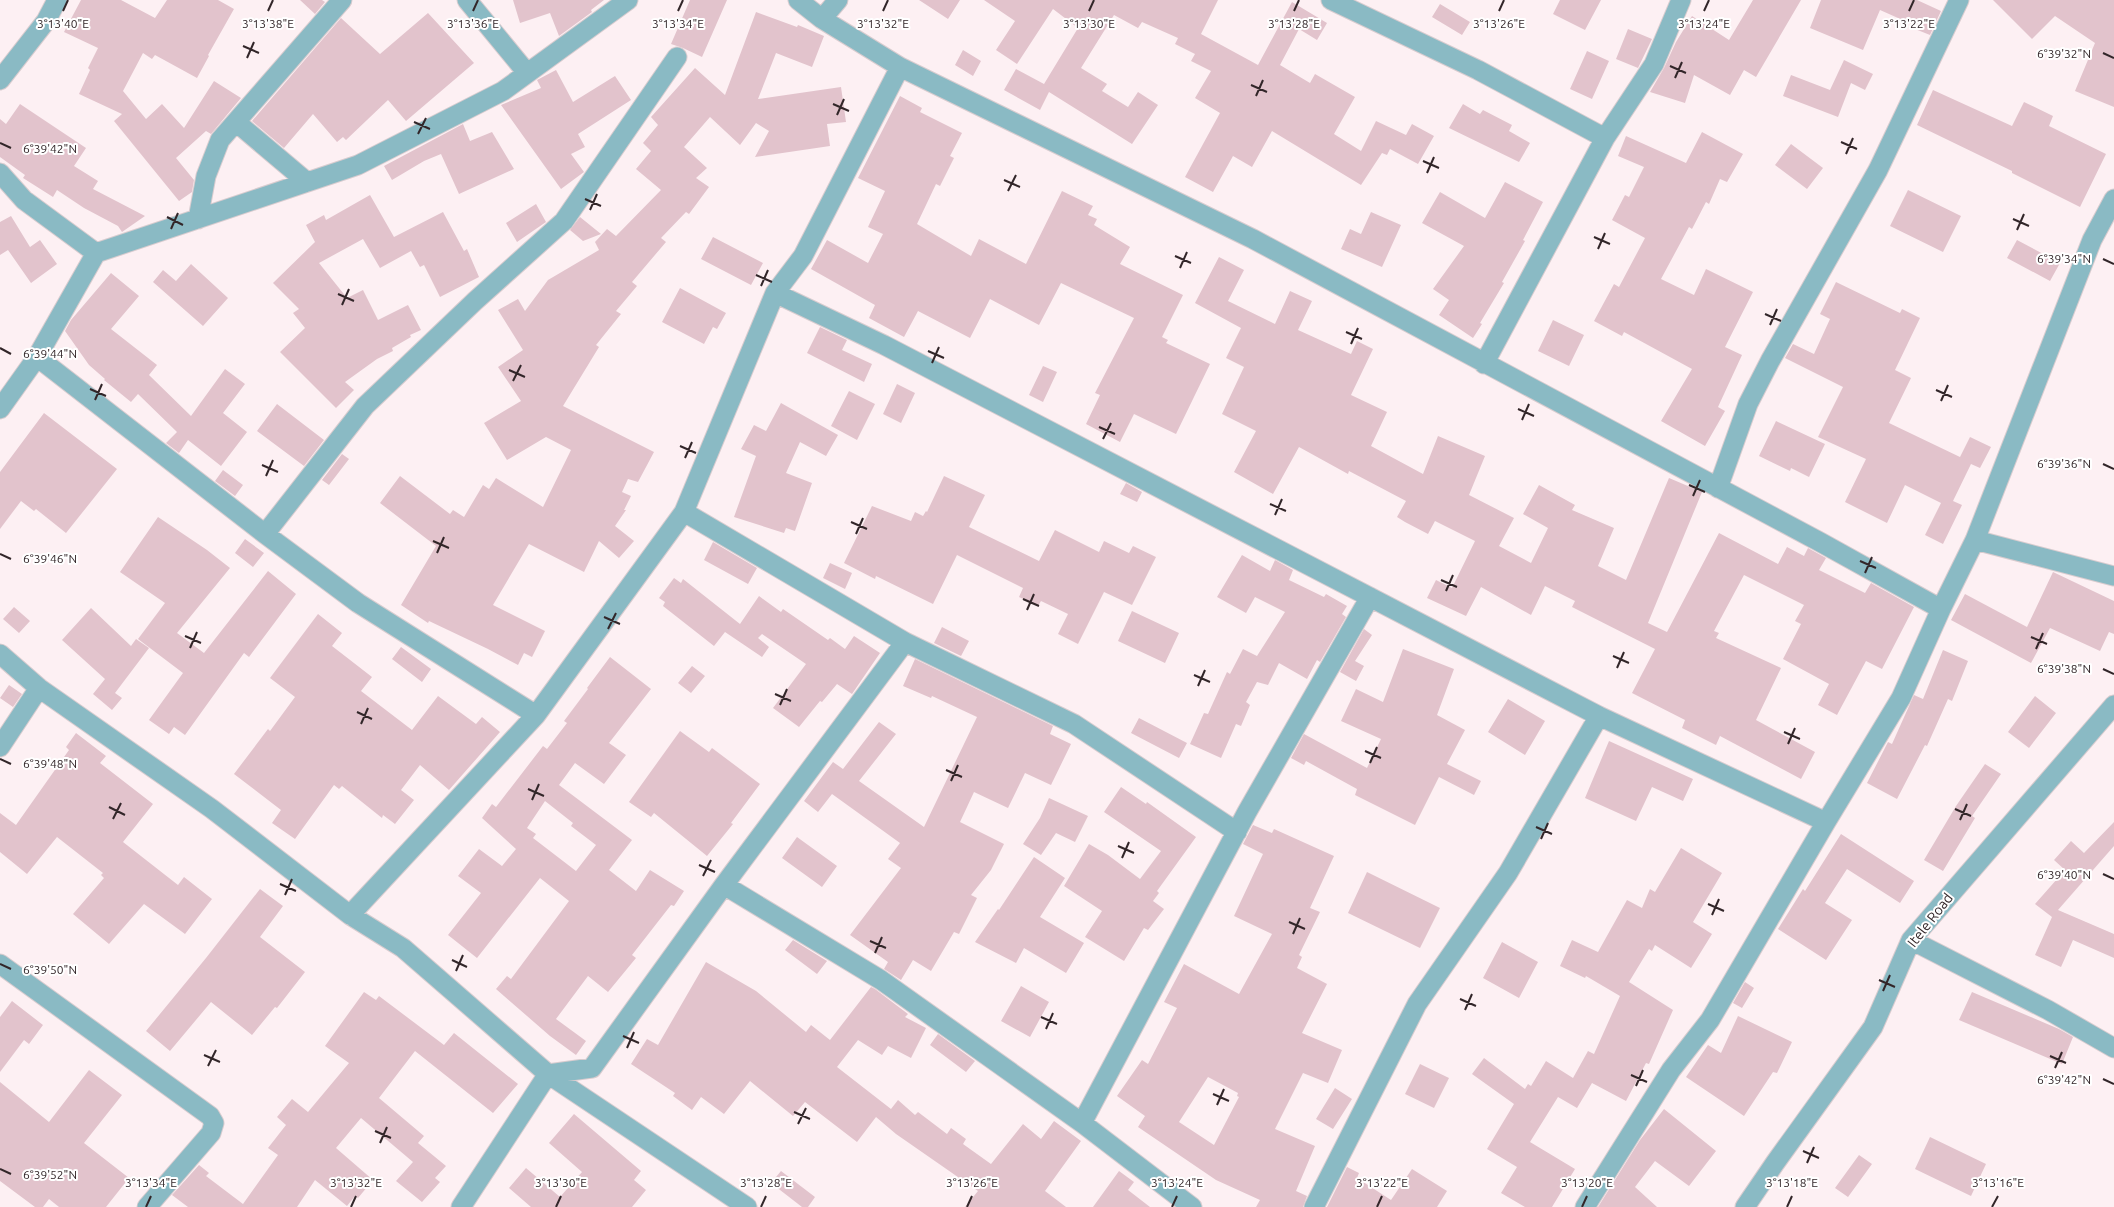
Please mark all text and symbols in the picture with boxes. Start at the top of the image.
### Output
text: 3°13'40"E [37,17,89,30]
text: 3°13'38"E [242,17,294,30]
text: 3°13'36"E [447,17,499,30]
text: 3°13'34"E [652,17,704,30]
text: 3°13'32"E [857,17,909,30]
text: 3°13'30"E [1063,17,1115,30]
text: 3°13'28"E [1268,17,1320,30]
text: 3°13'26"E [1473,17,1525,30]
text: 3°13'24"E [1678,17,1730,30]
text: 3°13'22"E [1883,17,1935,30]
text: 6°39'32"N [2037,47,2091,60]
text: 6°39'42"N [23,142,77,155]
text: 6°39'34"N [2037,252,2091,265]
text: 6°39'44"N [23,347,77,360]
text: 6°39'36"N [2037,457,2091,470]
text: 6°39'46"N [23,552,77,565]
text: 6°39'38"N [2037,662,2091,675]
text: 6°39'48"N [23,757,77,770]
text: 6°39'40"N [2037,868,2091,881]
street label: Itele Road [1904,890,1956,950]
text: 6°39'50"N [23,963,77,976]
text: 6°39'42"N [2037,1073,2091,1086]
text: 6°39'52"N [23,1168,77,1181]
text: 3°13'34"E [125,1176,177,1189]
text: 3°13'32"E [330,1176,382,1189]
text: 3°13'30"E [535,1176,587,1189]
text: 3°13'28"E [740,1176,792,1189]
text: 3°13'26"E [946,1176,998,1189]
text: 3°13'24"E [1151,1176,1203,1189]
text: 3°13'22"E [1356,1176,1408,1189]
text: 3°13'20"E [1561,1176,1613,1189]
text: 3°13'18"E [1766,1176,1818,1189]
text: 3°13'16"E [1972,1176,2024,1189]

